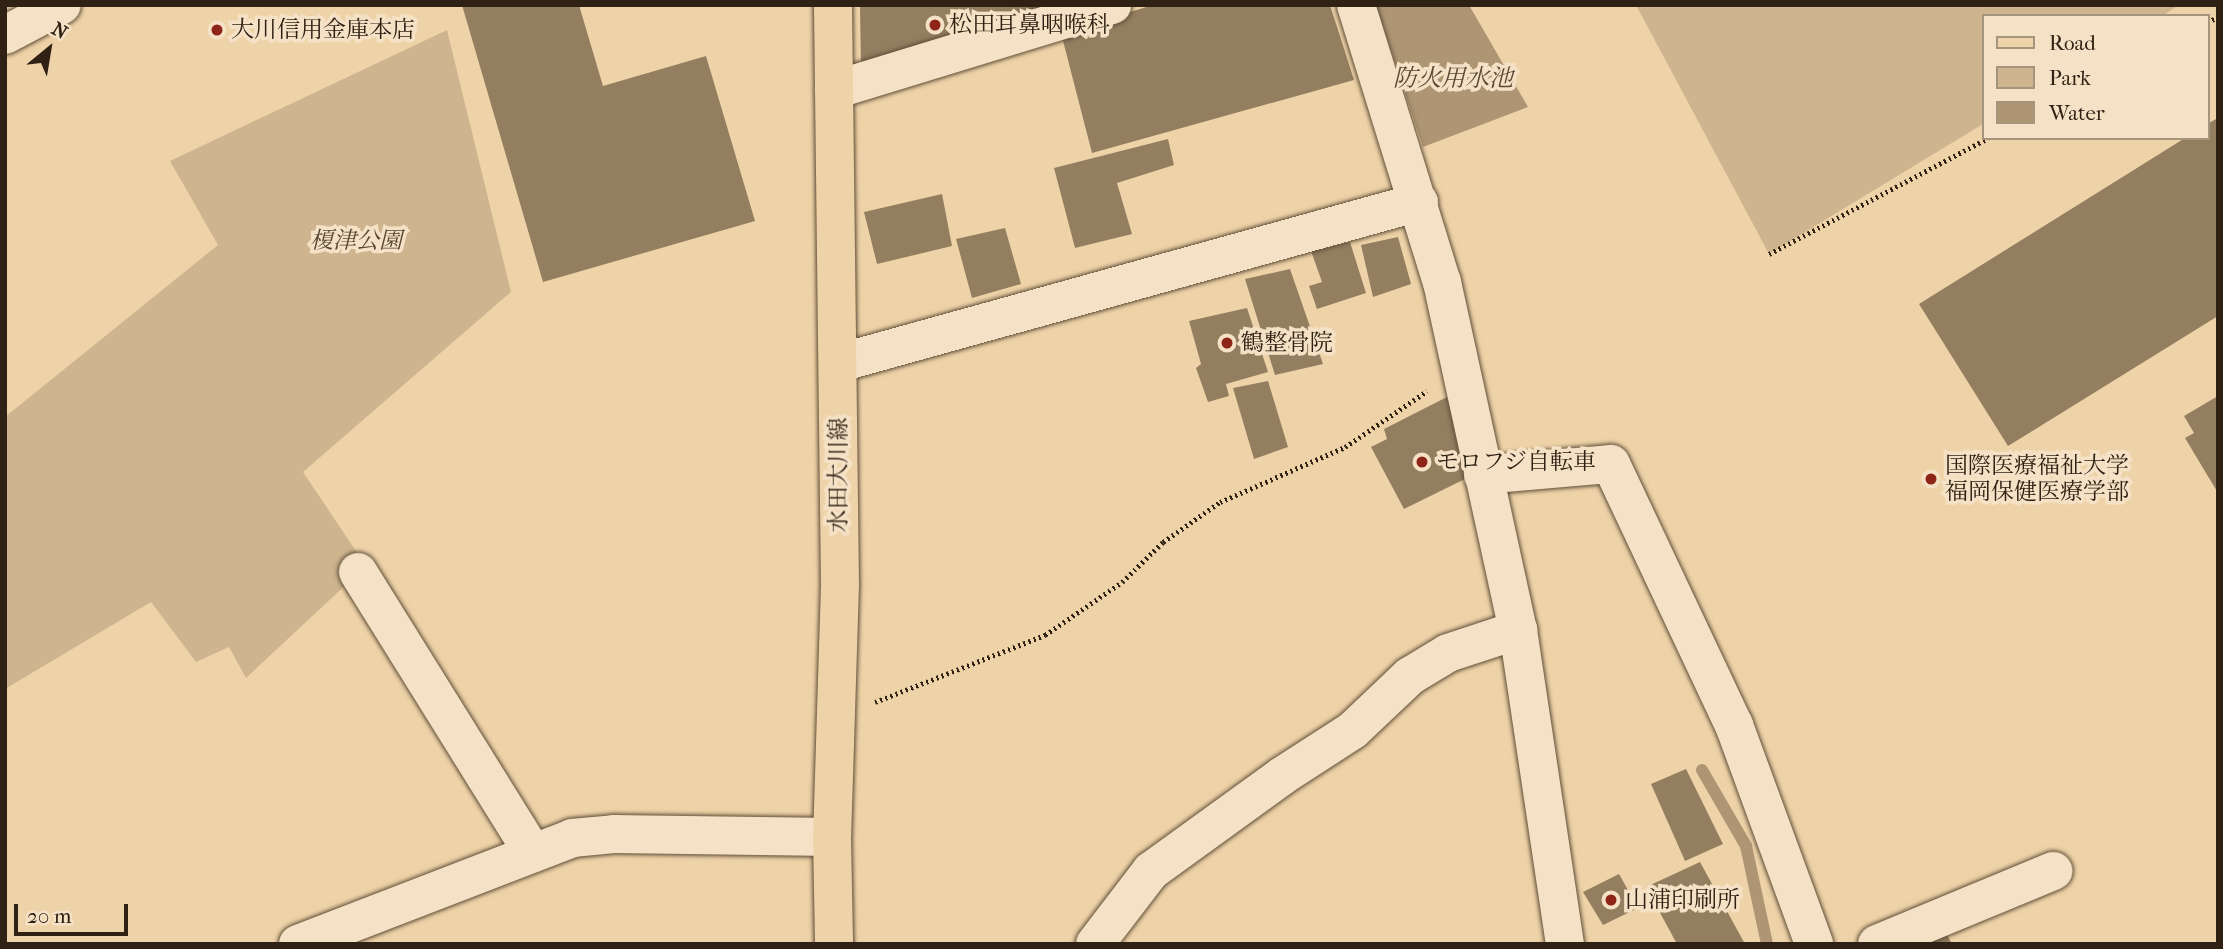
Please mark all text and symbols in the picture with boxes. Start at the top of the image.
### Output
place label: 松田耳鼻咽喉科 [949,11,1110,39]
north arrow [14,14,84,84]
legend [1982,14,2209,140]
place label: 大川信用金庫本店 [231,16,415,44]
marker: 松田耳鼻咽喉科 [927,17,943,33]
text: N [48,18,71,44]
marker: 大川信用金庫本店 [209,22,225,38]
text: Road [2049,31,2096,55]
water label: 防火用水池 [1393,65,1513,93]
text: Park [2049,66,2091,90]
text: Water [2049,101,2105,125]
park label: 榎津公園 [310,227,402,255]
place label: 鶴整骨院 [1241,329,1333,357]
marker: 鶴整骨院 [1219,335,1235,351]
street label: 水田大川線 [825,418,853,532]
place label: モロフジ自転車 [1436,448,1597,476]
place label: 国際医療福祉大学 福岡保健医療学部 [1945,452,2129,506]
marker: モロフジ自転車 [1414,454,1430,470]
marker: 国際医療福祉大学 福岡保健医療学部 [1923,471,1939,487]
place label: 山浦印刷所 [1625,886,1740,914]
scale bar [18,890,131,934]
marker: 山浦印刷所 [1603,892,1619,908]
text: 20 m [27,904,71,928]

